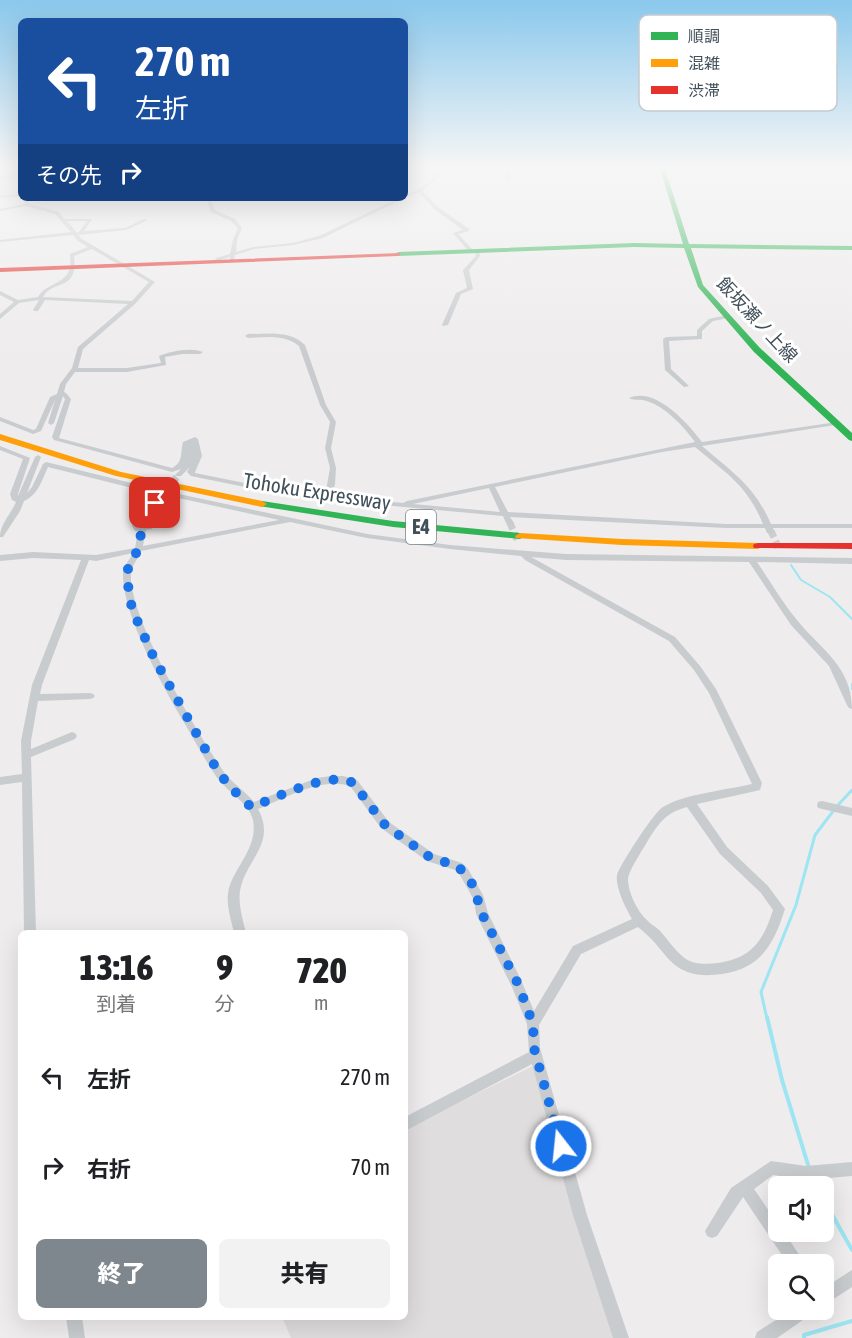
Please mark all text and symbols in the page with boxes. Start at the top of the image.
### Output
legend [639,15,837,111]
text: 順調 [688,27,720,45]
text: 270 m [135,37,230,85]
icon: left [36,42,114,120]
text: 混雑 [688,54,720,72]
text: 渋滞 [688,81,720,99]
text: 左折 [135,93,189,124]
icon: right [114,156,147,189]
text: その先 [36,162,102,188]
street label: 飯坂瀬ノ上線 [713,273,802,366]
street label: Tohoku Expressway [242,468,393,515]
pin [129,477,180,528]
icon: arrive [138,486,171,519]
road number: E4 [406,510,436,544]
text: 13:16 [79,946,153,988]
text: 9 [216,946,233,988]
text: 720 [296,949,347,991]
text: m [314,991,329,1014]
text: 到着 [96,992,136,1015]
text: 分 [215,992,235,1015]
icon: left [36,1061,69,1094]
text: 270 m [340,1064,390,1090]
text: 左折 [87,1066,131,1092]
position arrow [529,1114,593,1178]
icon: right [36,1151,69,1184]
text: 70 m [350,1154,390,1180]
text: 右折 [87,1156,131,1182]
map controls [768,1176,834,1320]
button: sound [768,1176,834,1242]
button: 終了 [36,1239,207,1308]
button: 共有 [219,1239,390,1308]
button: search [768,1254,834,1320]

